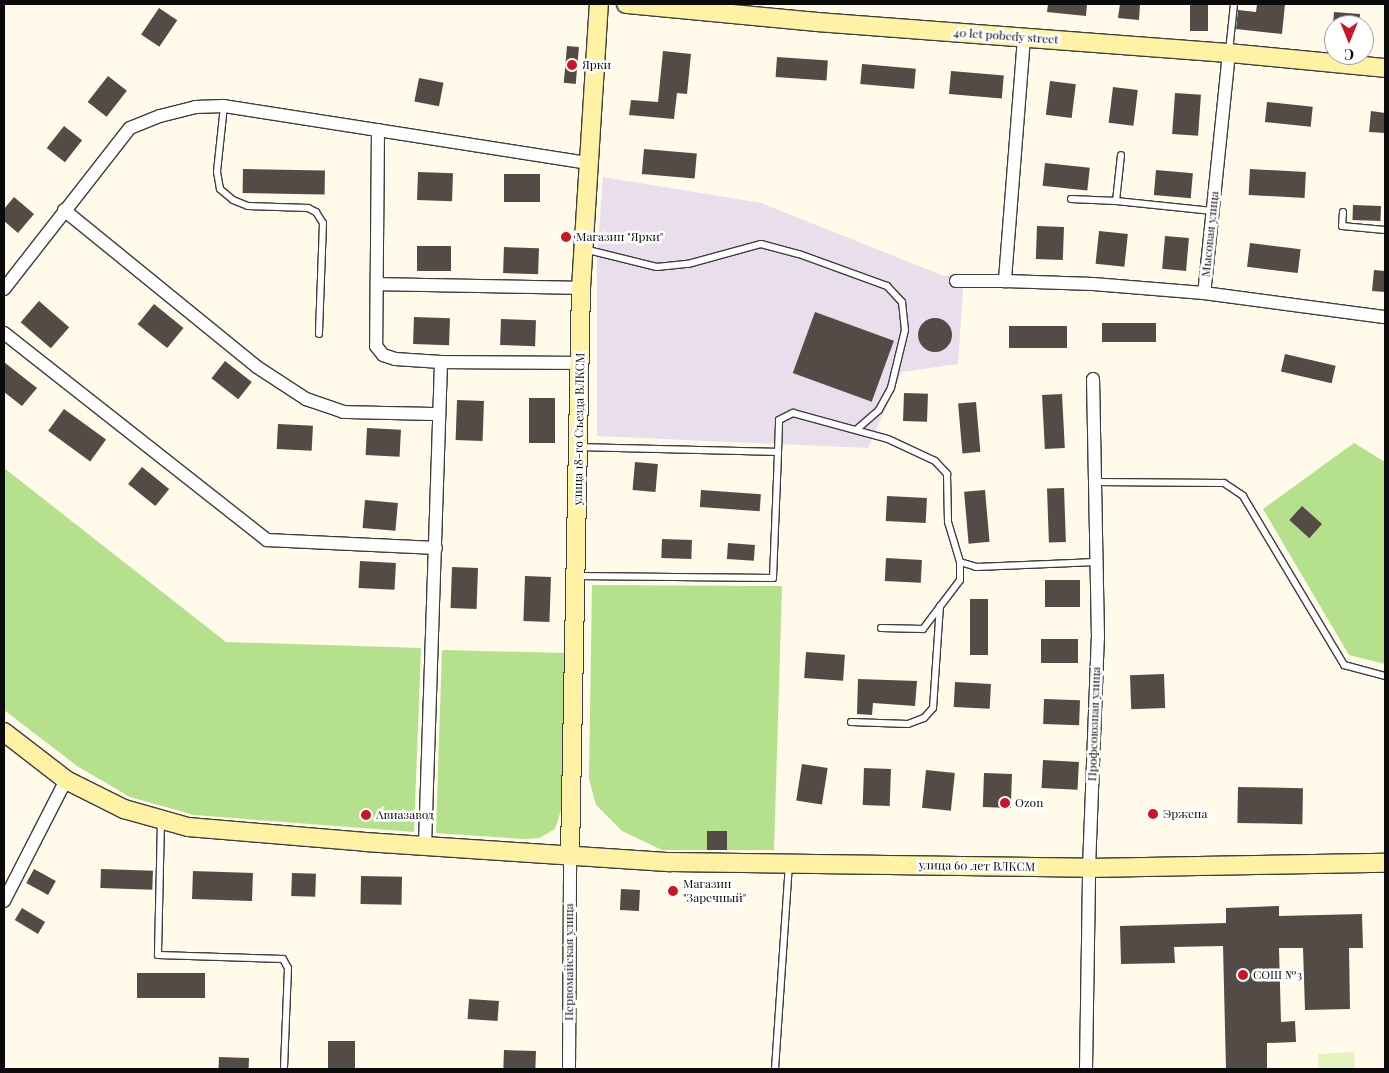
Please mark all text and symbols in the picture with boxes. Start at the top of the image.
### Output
north arrow [1324,15,1374,65]
street label: 40 let pobedy street [953,25,1059,47]
text: С [1344,45,1354,64]
place label: Ярки [582,58,611,72]
marker: Ярки [566,59,578,71]
street label: Мысовая улица [1198,190,1222,278]
place label: Магазин "Ярки" [576,230,664,244]
marker: Магазин "Ярки" [560,231,572,243]
street label: улица 18-го Съезда ВЛКСМ [570,353,588,505]
street label: Профсоюзная улица [1085,667,1103,781]
place label: Ozon [1015,796,1043,810]
marker: Ozon [999,797,1011,809]
place label: Эржена [1163,807,1207,821]
place label: Авиазавод [376,808,434,822]
marker: Эржена [1147,808,1159,820]
marker: Авиазавод [360,809,372,821]
street label: улица 60 лет ВЛКСМ [919,858,1035,874]
place label: Магазин "Заречный" [683,877,746,905]
marker: Магазин "Заречный" [667,885,679,897]
street label: Первомайская улица [562,903,576,1021]
place label: СОШ №3 [1253,968,1302,982]
marker: СОШ №3 [1237,969,1249,981]

